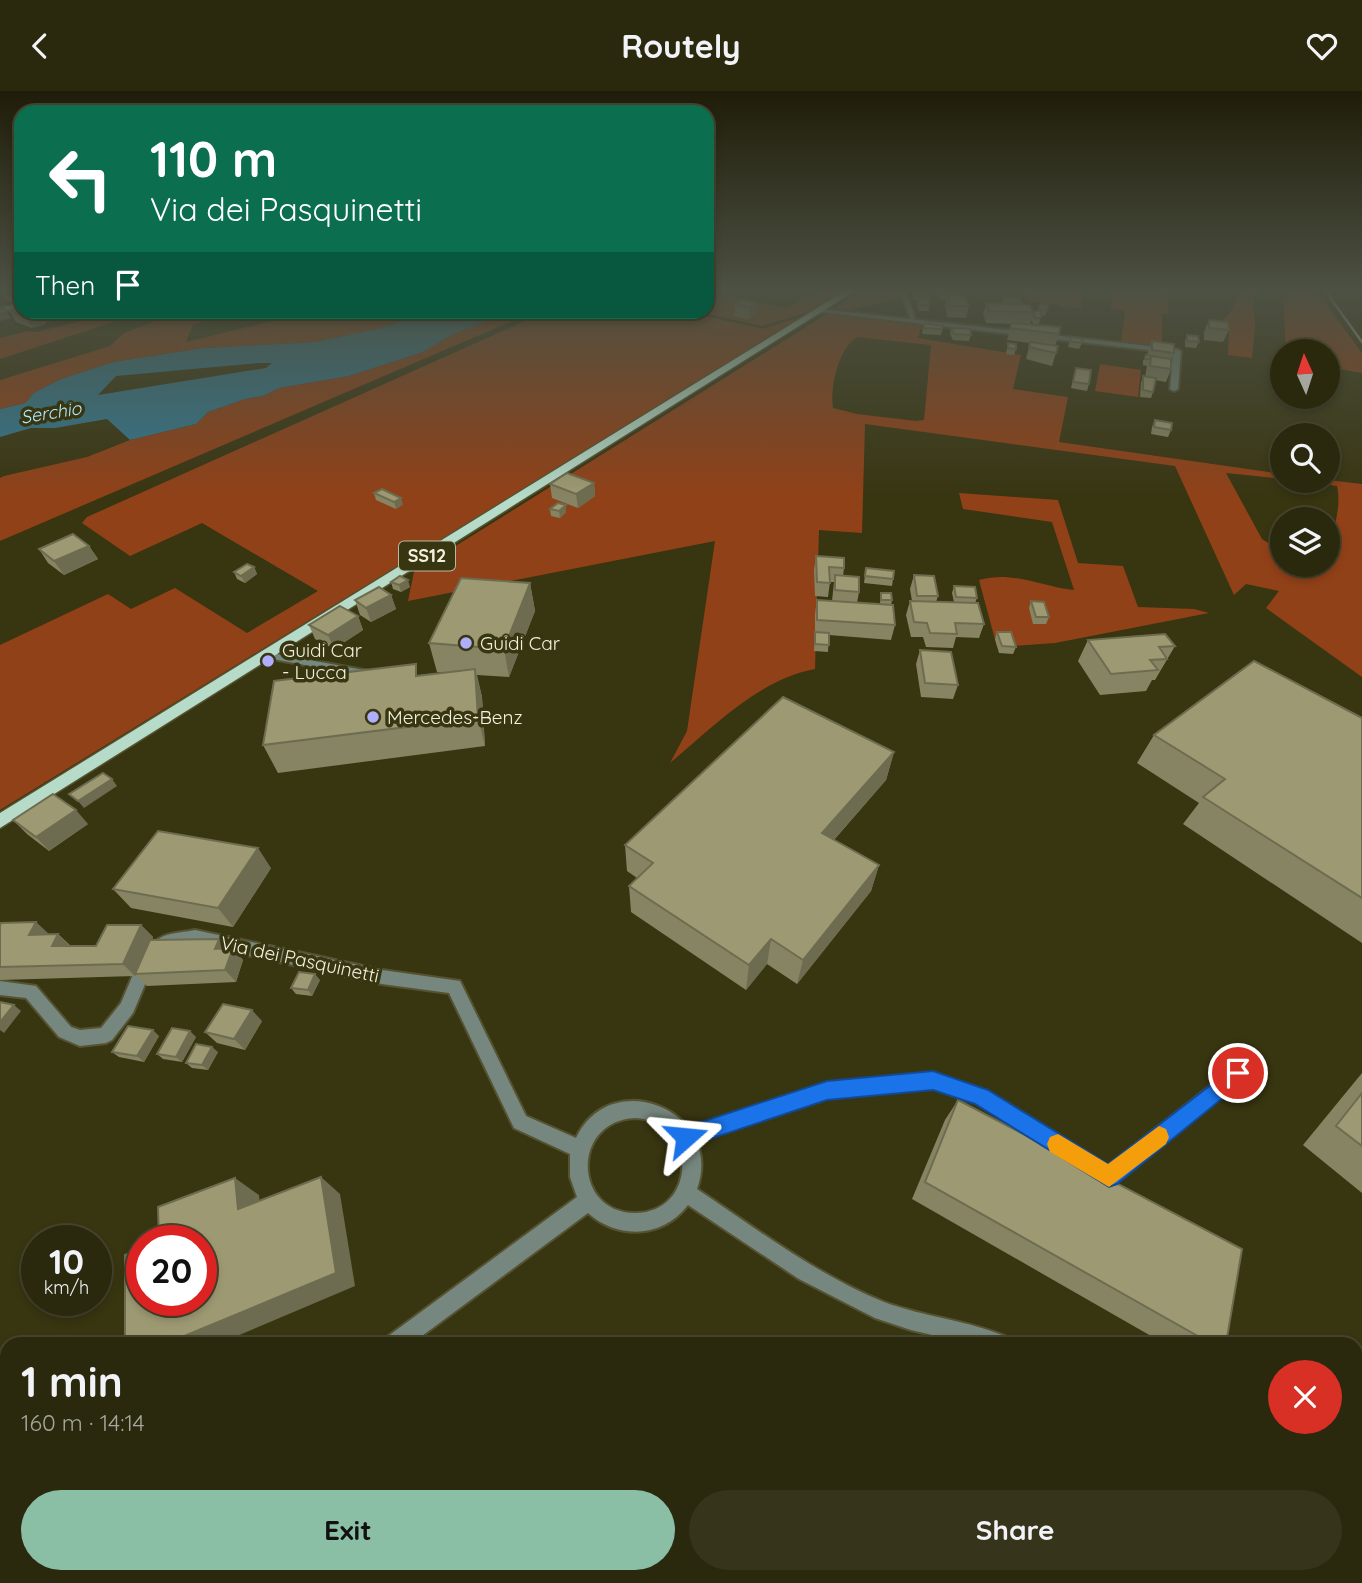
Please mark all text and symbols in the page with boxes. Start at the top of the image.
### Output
text: Routely [621,26,741,66]
icon: back [21,27,59,65]
icon: heart [1303,27,1341,65]
text: 110 m [150,128,277,189]
icon: left [35,133,126,224]
text: Via dei Pasquinetti [150,189,422,229]
icon: arrive [109,266,147,304]
text: Then [35,269,95,302]
north arrow [1270,339,1340,409]
map controls [1270,339,1340,577]
water label: Serchio [19,396,84,429]
button: search [1270,423,1340,493]
button: layers [1270,507,1340,577]
road number: SS12 [399,541,455,571]
place label: Guidi Car [480,631,561,655]
marker: Guidi Car [458,635,474,651]
place label: Guidi Car - Lucca [282,638,363,684]
marker: Guidi Car - Lucca [260,653,276,669]
place label: Mercedes-Benz [387,705,523,729]
marker: Mercedes-Benz [365,709,381,725]
street label: Via dei Pasquinetti [218,930,382,988]
pin [1208,1043,1268,1103]
icon: arrive [1219,1054,1257,1092]
position arrow [649,1100,723,1174]
speed limit sign: 20 [126,1225,217,1316]
text: 10 [49,1239,84,1283]
text: km/h [44,1276,89,1299]
text: 1 min [21,1355,123,1408]
button: close [1268,1360,1342,1434]
text: 160 m · 14:14 [21,1408,145,1437]
button: Exit [21,1490,675,1570]
button: Share [689,1490,1342,1570]

